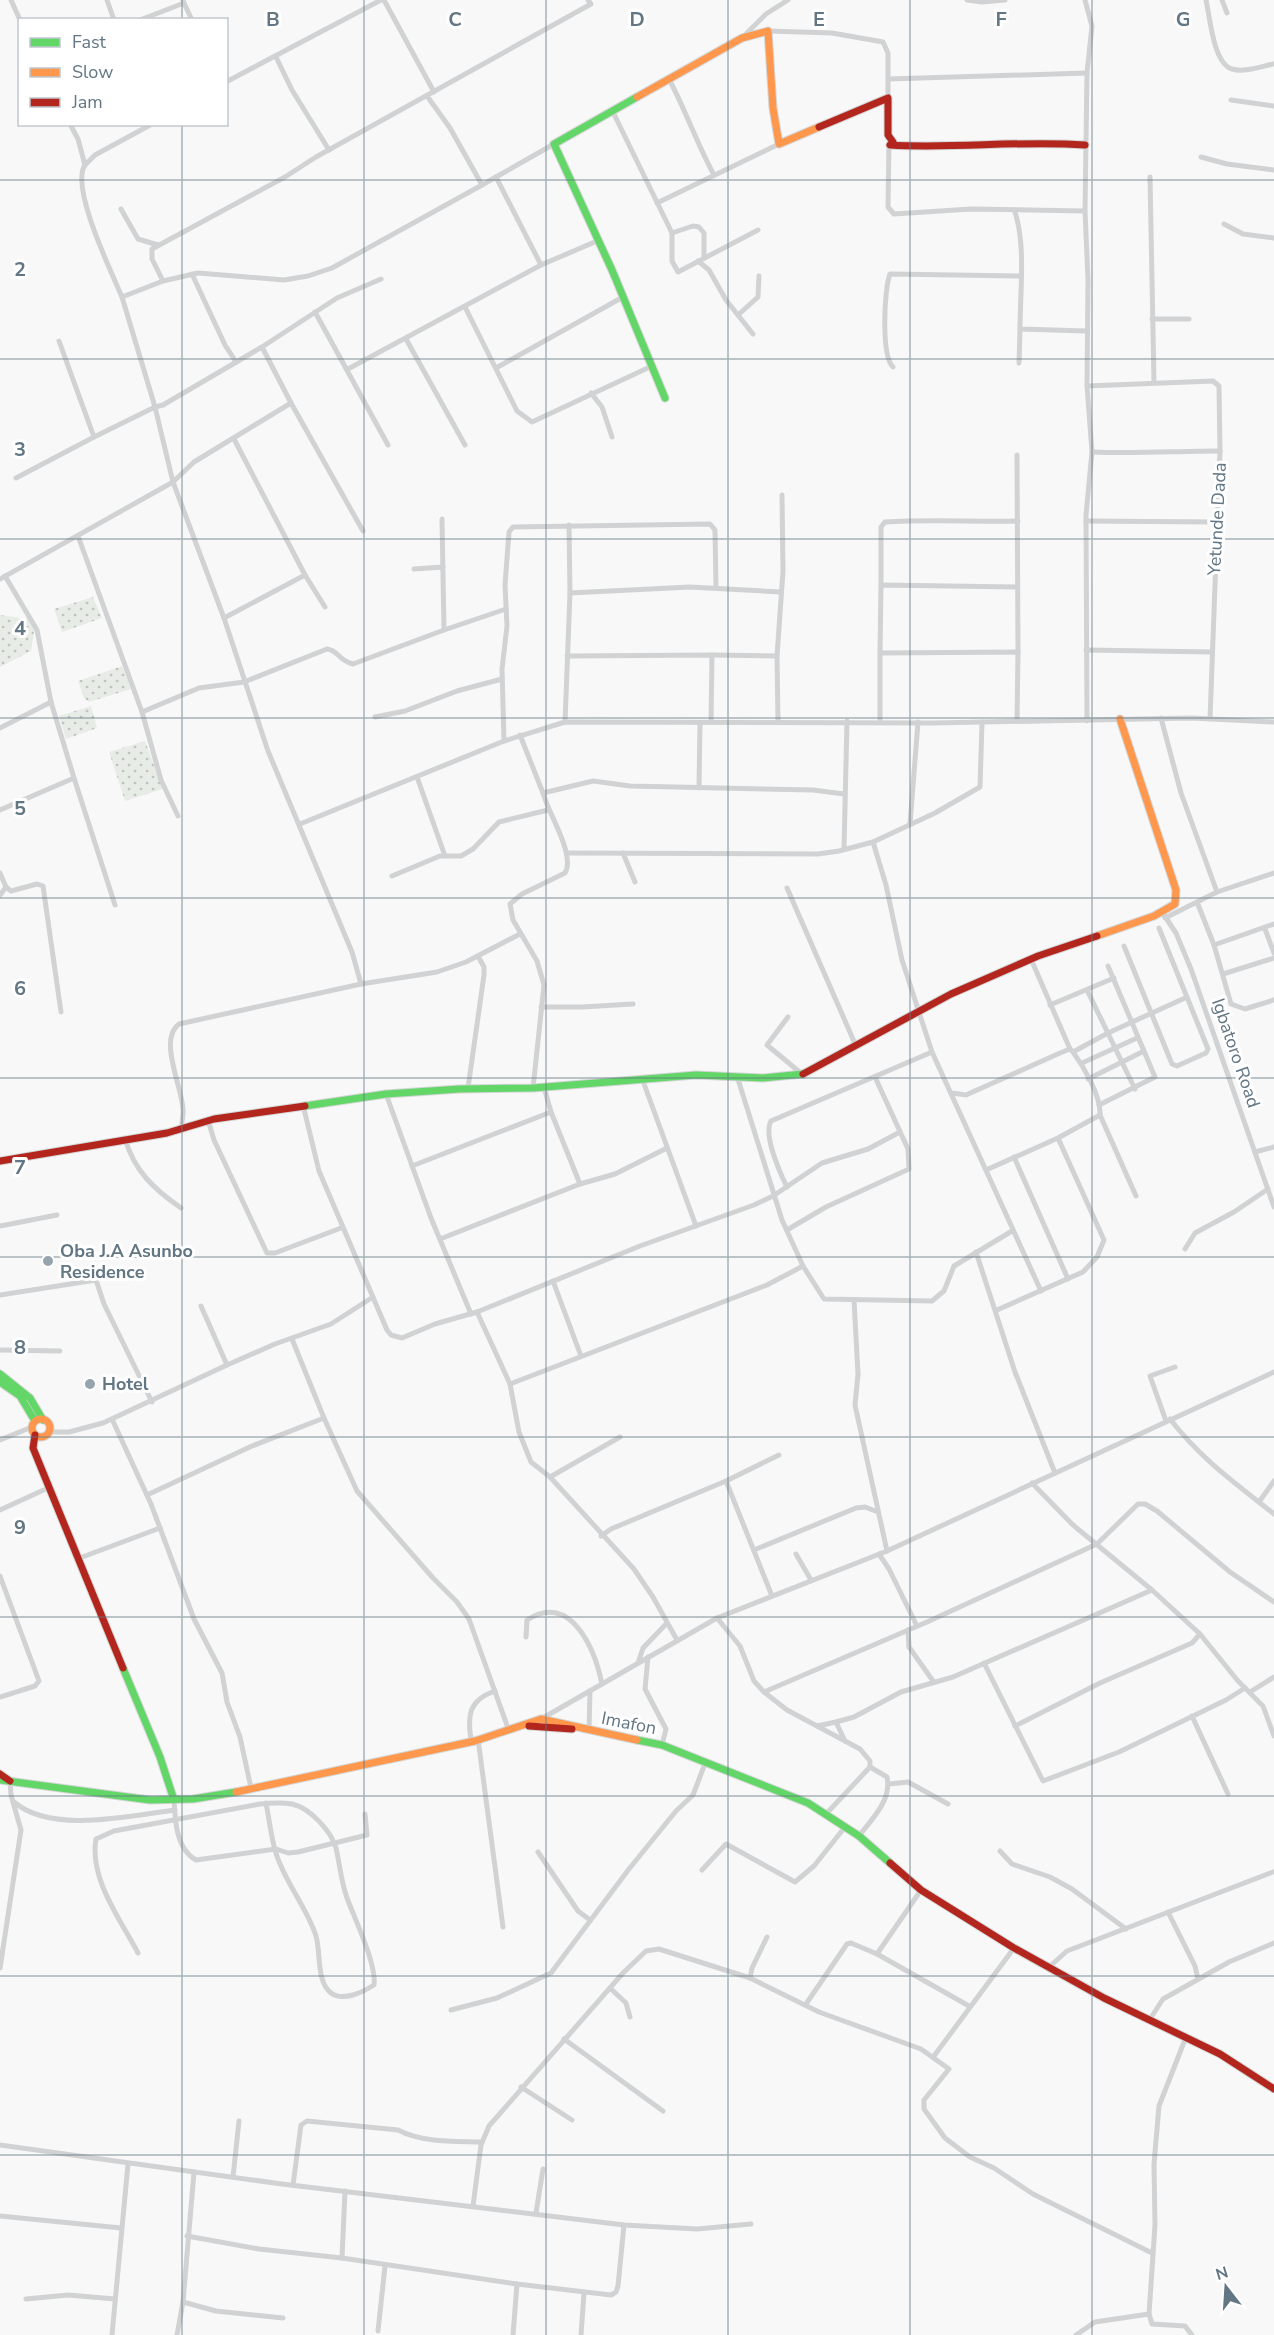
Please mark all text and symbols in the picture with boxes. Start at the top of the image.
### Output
text: B [266,6,280,33]
text: C [448,6,462,33]
text: D [629,6,645,33]
text: E [813,6,825,33]
text: F [995,6,1007,33]
text: G [1176,6,1190,33]
legend [18,18,228,126]
text: Fast [72,30,107,54]
text: Slow [72,60,113,84]
text: Jam [71,90,103,114]
text: 2 [14,256,26,283]
text: 3 [14,436,26,463]
street label: Yetunde Dada [1202,462,1232,577]
text: 4 [14,615,26,642]
text: 5 [14,795,26,822]
text: 6 [14,975,26,1002]
street label: Igbatoro Road [1206,995,1266,1111]
text: 7 [14,1154,26,1181]
place label: Oba J.A Asunbo Residence [60,1239,193,1284]
marker: Oba J.A Asunbo Residence [41,1254,55,1268]
text: 8 [14,1334,26,1361]
place label: Hotel [102,1372,149,1396]
marker: Hotel [83,1377,97,1391]
text: 9 [14,1514,26,1541]
street label: Imafon [599,1706,659,1740]
north arrow [1196,2257,1256,2317]
text: N [1213,2261,1231,2286]

